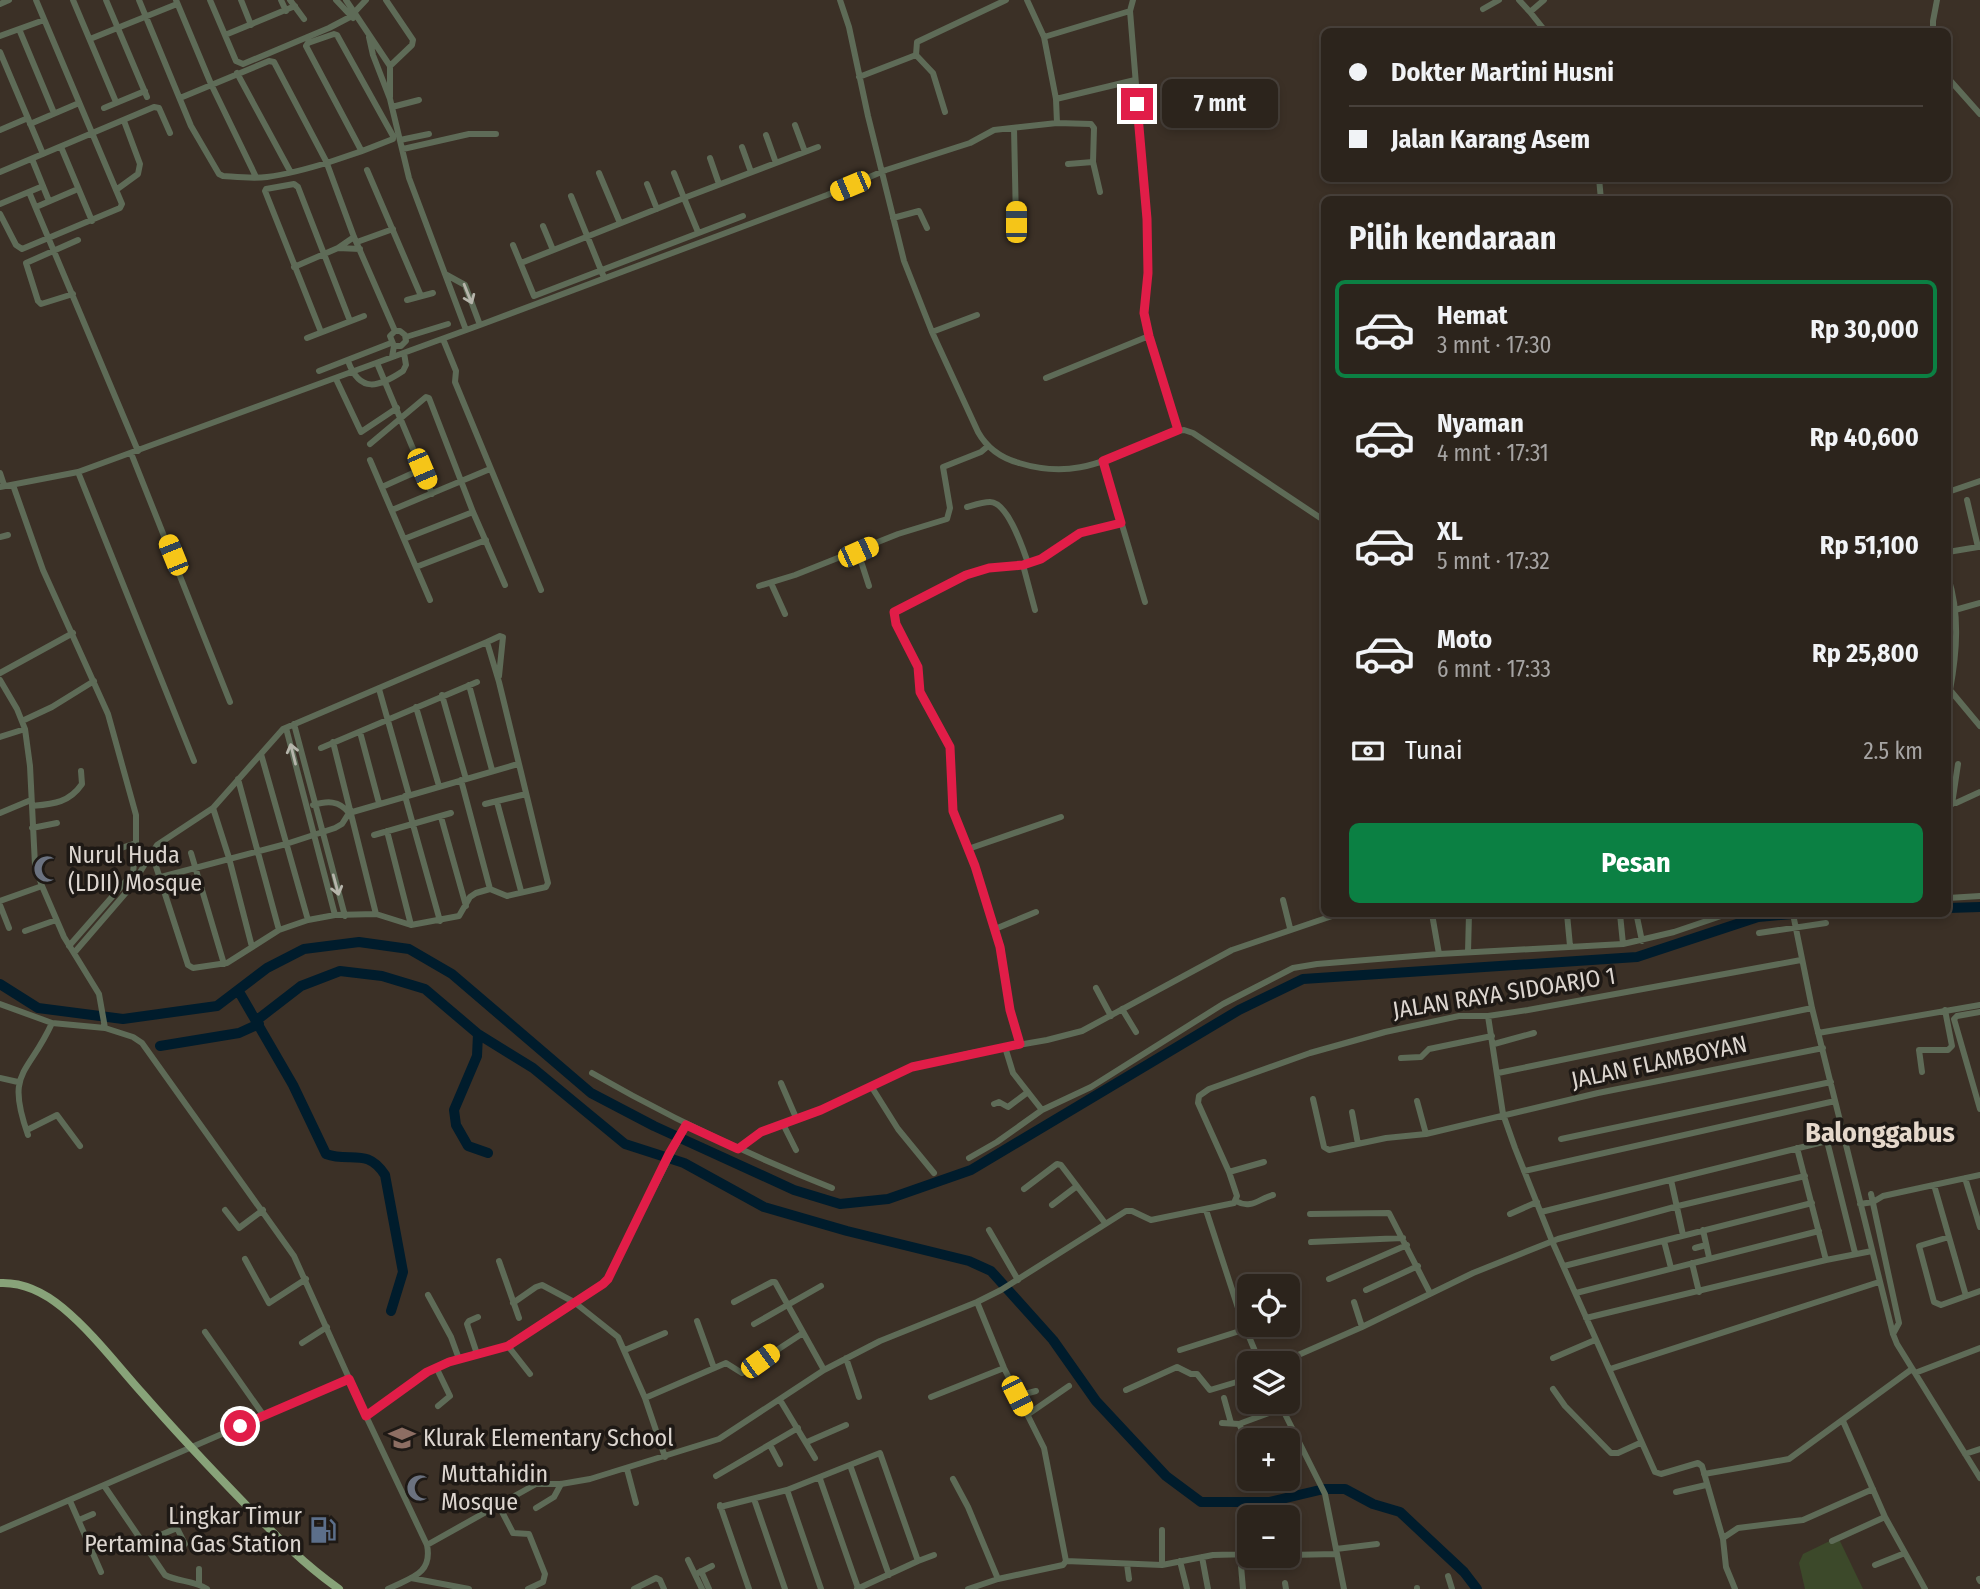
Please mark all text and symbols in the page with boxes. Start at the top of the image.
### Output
text: Dokter Martini Husni [1391,57,1614,88]
callout: 7 mnt [1162,80,1277,128]
route end [1121,88,1153,120]
text: 7 mnt [1194,89,1246,117]
text: Jalan Karang Asem [1391,124,1590,155]
car [827,168,874,204]
car [1006,201,1027,243]
text: Pilih kendaraan [1349,219,1557,257]
one-way arrow [463,283,476,305]
icon: car [1353,298,1416,361]
text: Hemat [1437,300,1508,331]
text: Rp 30,000 [1810,314,1919,345]
text: 3 mnt · 17:30 [1437,331,1552,359]
icon: car [1353,406,1416,469]
text: Nyaman [1437,408,1524,439]
text: Rp 40,600 [1810,422,1919,453]
text: 4 mnt · 17:31 [1437,439,1549,467]
car [405,446,440,492]
icon: car [1353,514,1416,577]
text: XL [1437,516,1463,547]
text: Rp 51,100 [1820,530,1919,561]
car [156,532,191,578]
car [835,534,882,570]
text: 5 mnt · 17:32 [1437,547,1550,575]
icon: car [1353,622,1416,685]
text: Moto [1437,624,1492,655]
text: Rp 25,800 [1812,638,1919,669]
text: 6 mnt · 17:33 [1437,655,1551,683]
icon: cash [1349,732,1387,770]
text: Tunai [1405,735,1463,766]
text: 2.5 km [1863,737,1923,765]
one-way arrow [286,743,299,766]
button: Pesan [1349,823,1923,903]
place label: Nurul Huda (LDII) Mosque [68,841,202,897]
mosque icon: Nurul Huda (LDII) Mosque [32,854,62,884]
one-way arrow [330,873,343,896]
street label: JALAN RAYA SIDOARJO 1 [1391,962,1617,1024]
street label: JALAN FLAMBOYAN [1569,1030,1749,1094]
district label: Balonggabus [1805,1116,1955,1149]
map controls [1237,1274,1300,1568]
button: locate [1237,1274,1300,1337]
car [737,1340,784,1382]
button: layers [1237,1351,1300,1414]
car [999,1373,1036,1419]
route start [224,1410,256,1442]
school or university icon: Klurak Elementary School [387,1423,417,1453]
place label: Klurak Elementary School [423,1424,674,1452]
button: + [1237,1428,1300,1491]
place label: Muttahidin Mosque [441,1460,548,1516]
mosque icon: Muttahidin Mosque [405,1473,435,1503]
place label: Lingkar Timur Pertamina Gas Station [84,1502,303,1558]
button: − [1237,1505,1300,1568]
fuel station icon: Lingkar Timur Pertamina Gas Station [308,1515,338,1545]

